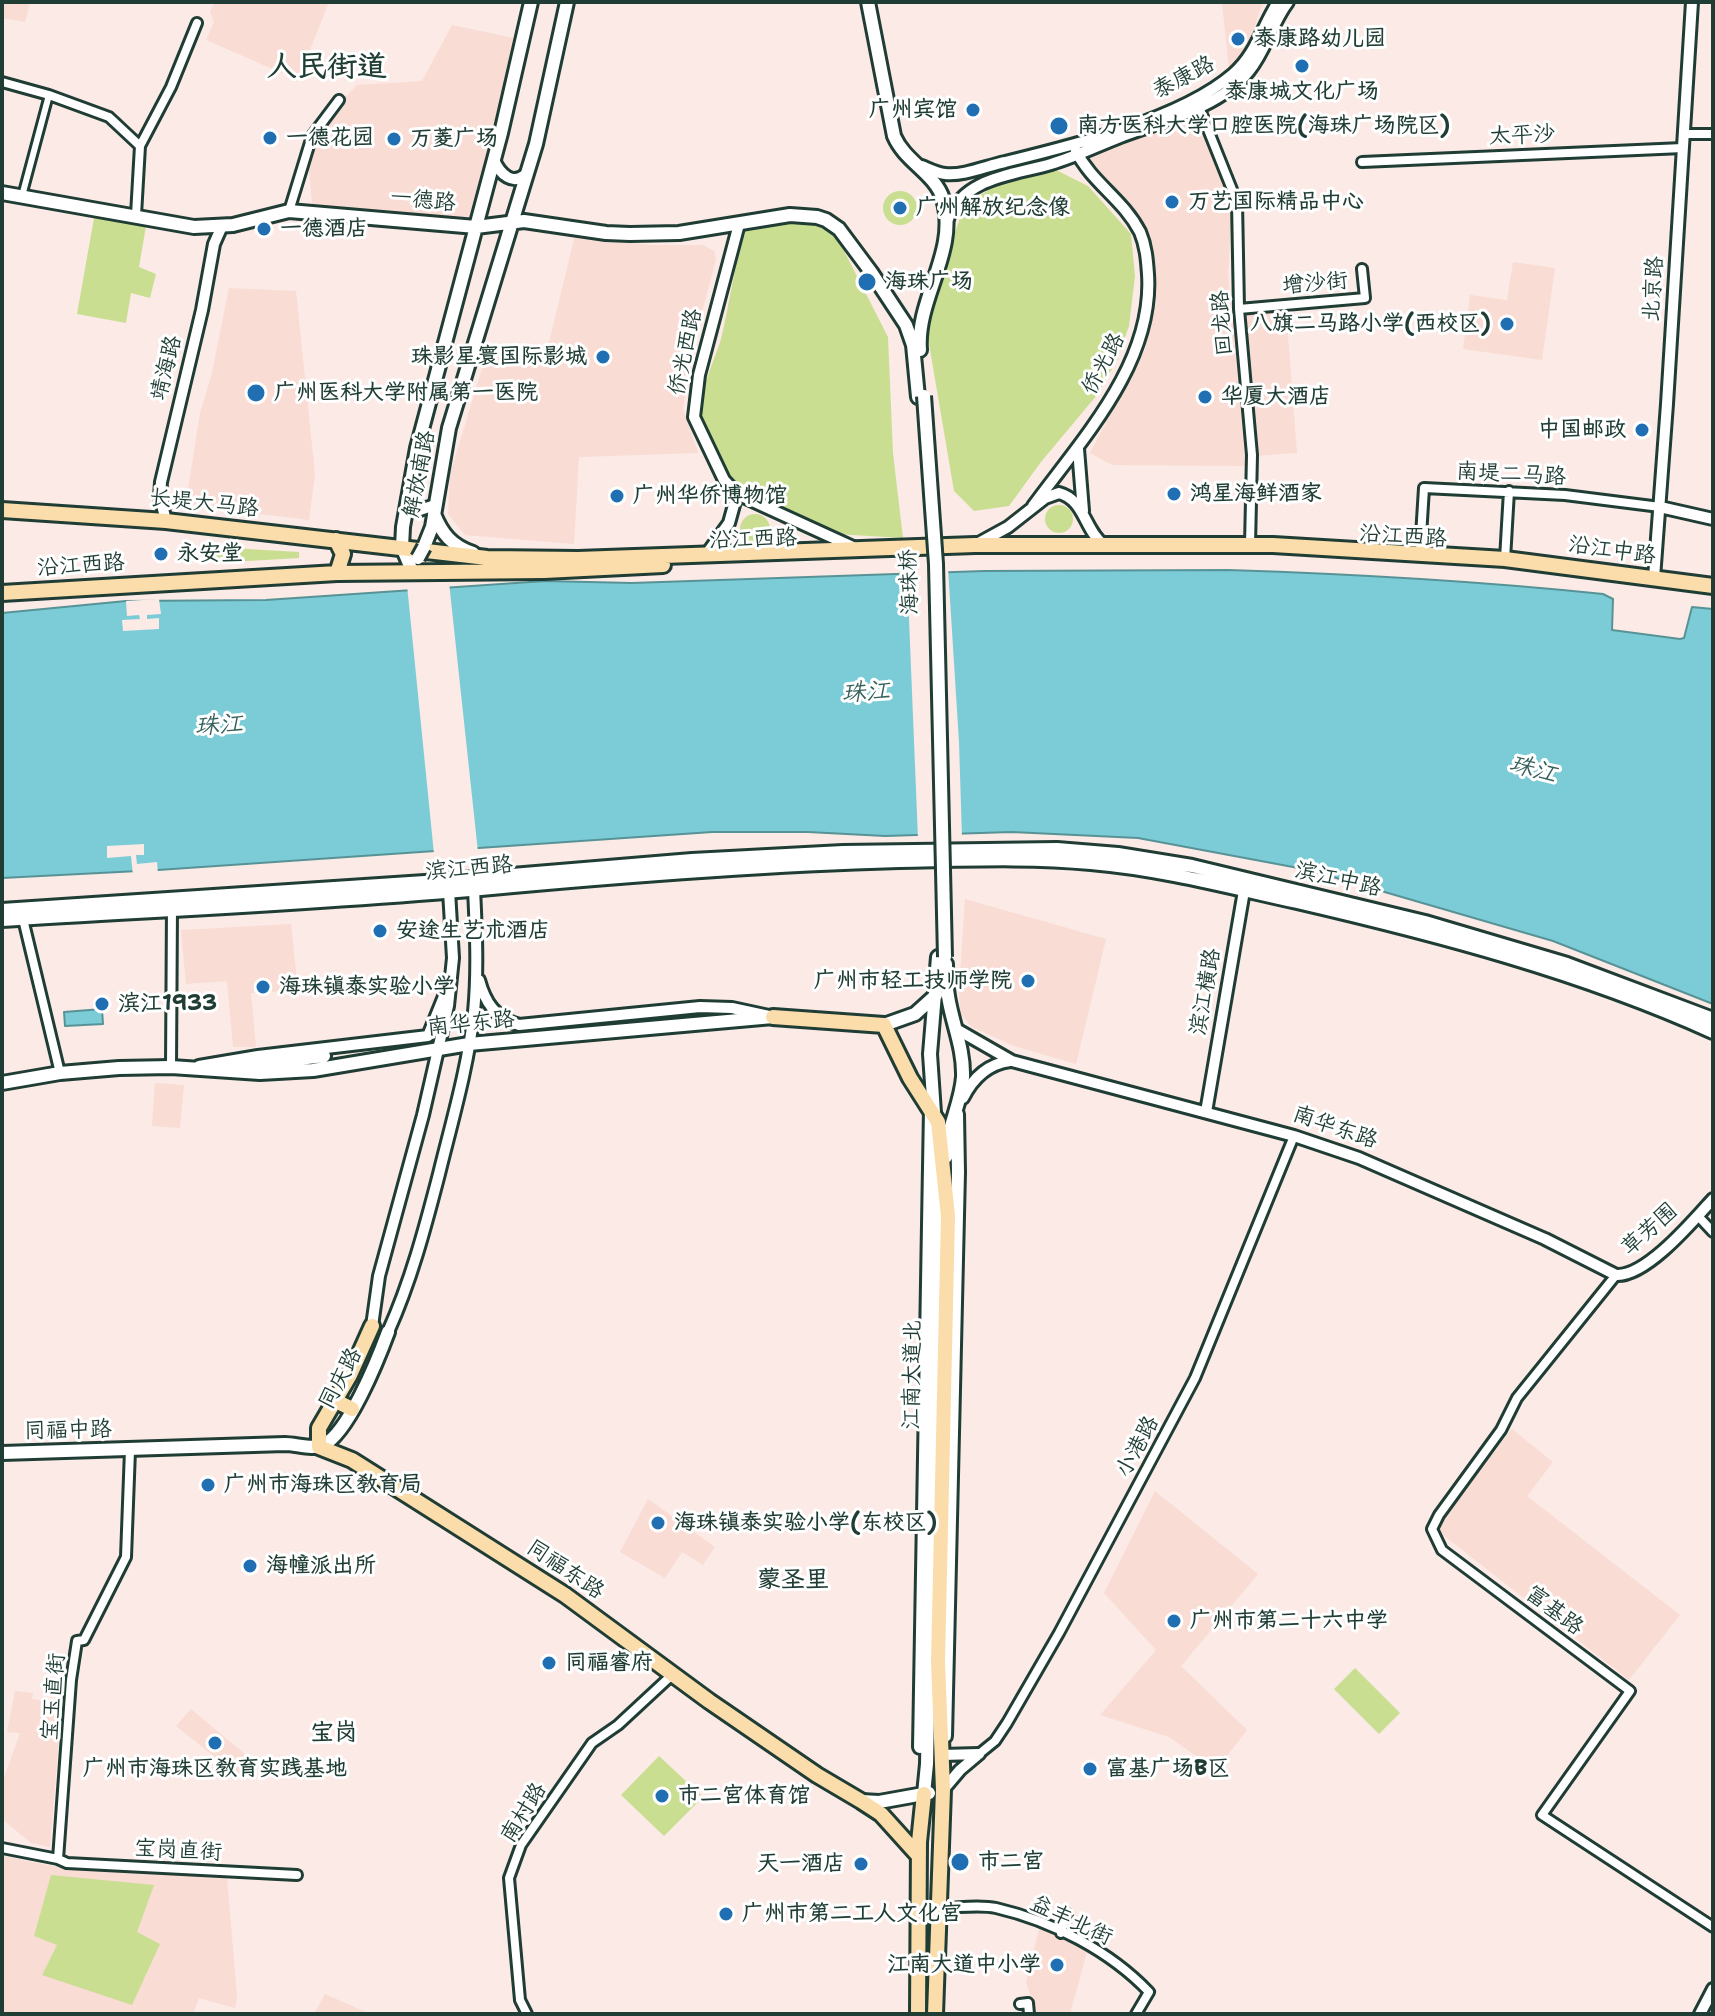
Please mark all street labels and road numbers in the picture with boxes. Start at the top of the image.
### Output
street label: 泰康路 [1149,51,1219,105]
street label: 太平沙 [1489,122,1555,150]
street label: 一德路 [389,184,457,218]
street label: 北京路 [1639,255,1669,323]
street label: 增沙街 [1281,268,1349,300]
street label: 回龙路 [1208,289,1238,357]
street label: 侨光西路 [664,306,708,398]
street label: 侨光路 [1077,329,1131,399]
street label: 靖海路 [146,333,188,403]
street label: 解放南路 [399,428,441,520]
street label: 南堤二马路 [1455,459,1567,491]
street label: 长堤大马路 [148,485,260,523]
street label: 沿江西路 [1358,521,1448,553]
street label: 沿江西路 [709,525,797,555]
street label: 沿江中路 [1567,532,1657,570]
street label: 海珠桥 [896,549,924,615]
street label: 沿江西路 [36,550,126,582]
street label: 滨江西路 [424,852,514,886]
street label: 滨江中路 [1292,857,1384,903]
street label: 滨江横路 [1185,946,1227,1038]
street label: 南华东路 [426,1006,516,1042]
street label: 南华东路 [1289,1101,1381,1155]
street label: 草芳围 [1616,1198,1684,1262]
street label: 江南大道北 [899,1320,927,1430]
street label: 同庆路 [314,1344,368,1414]
street label: 小港路 [1111,1412,1165,1482]
street label: 同福中路 [24,1417,112,1445]
street label: 同福东路 [521,1534,609,1606]
street label: 富基路 [1520,1581,1588,1641]
street label: 宝玉直街 [37,1652,71,1742]
street label: 南村路 [495,1778,553,1848]
street label: 宝岗直街 [133,1836,223,1866]
street label: 益丰北街 [1026,1890,1116,1952]

